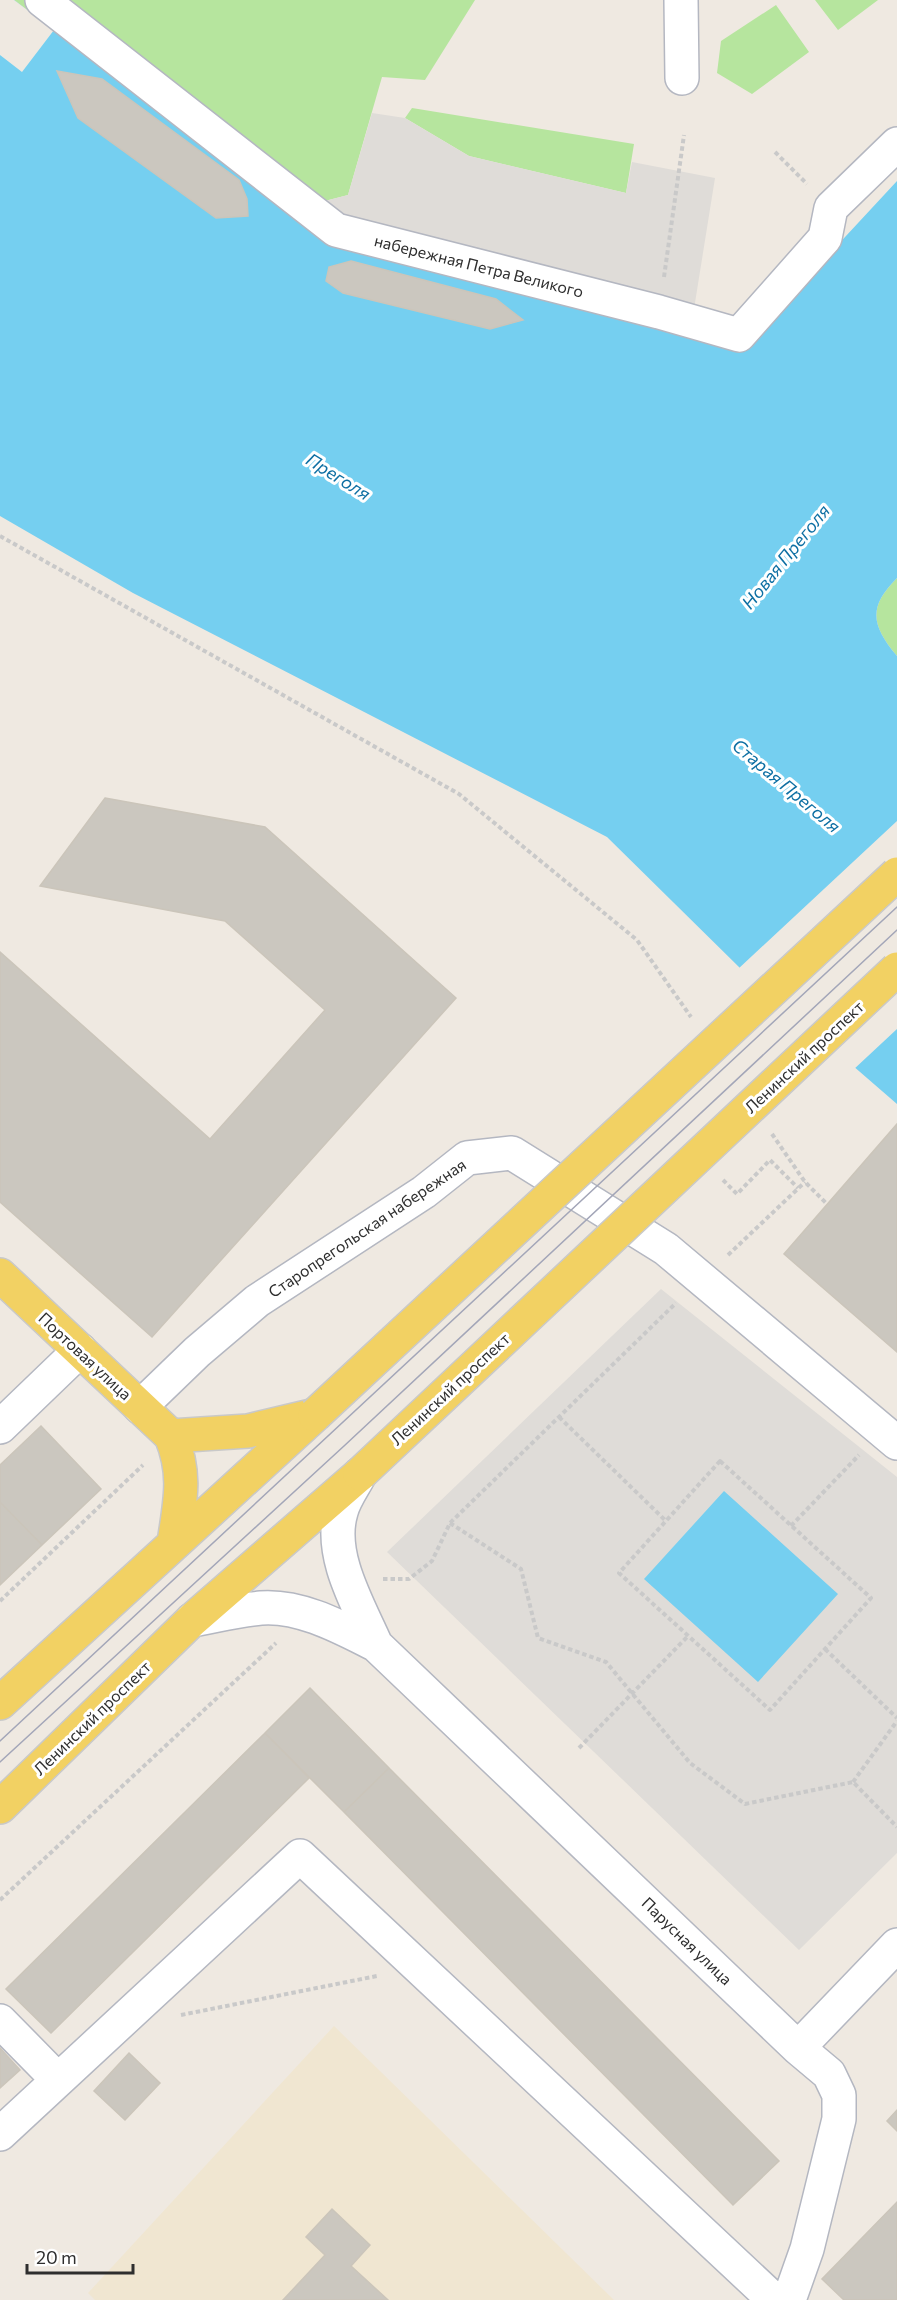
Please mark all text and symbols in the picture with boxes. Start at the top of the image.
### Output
street label: набережная Петра Великого [373,230,586,301]
water label: Преголя [302,448,375,504]
water label: Новая Преголя [736,500,834,613]
water label: Старая Преголя [728,734,845,837]
street label: Ленинский проспект [740,996,867,1117]
street label: Старопрегольская набережная [264,1154,469,1301]
street label: Портовая улица [35,1308,136,1403]
street label: Ленинский проспект [386,1328,513,1449]
street label: Ленинский проспект [29,1657,154,1778]
street label: Парусная улица [638,1893,736,1988]
scale bar [27,2237,134,2275]
text: 20 m [36,2246,77,2268]

